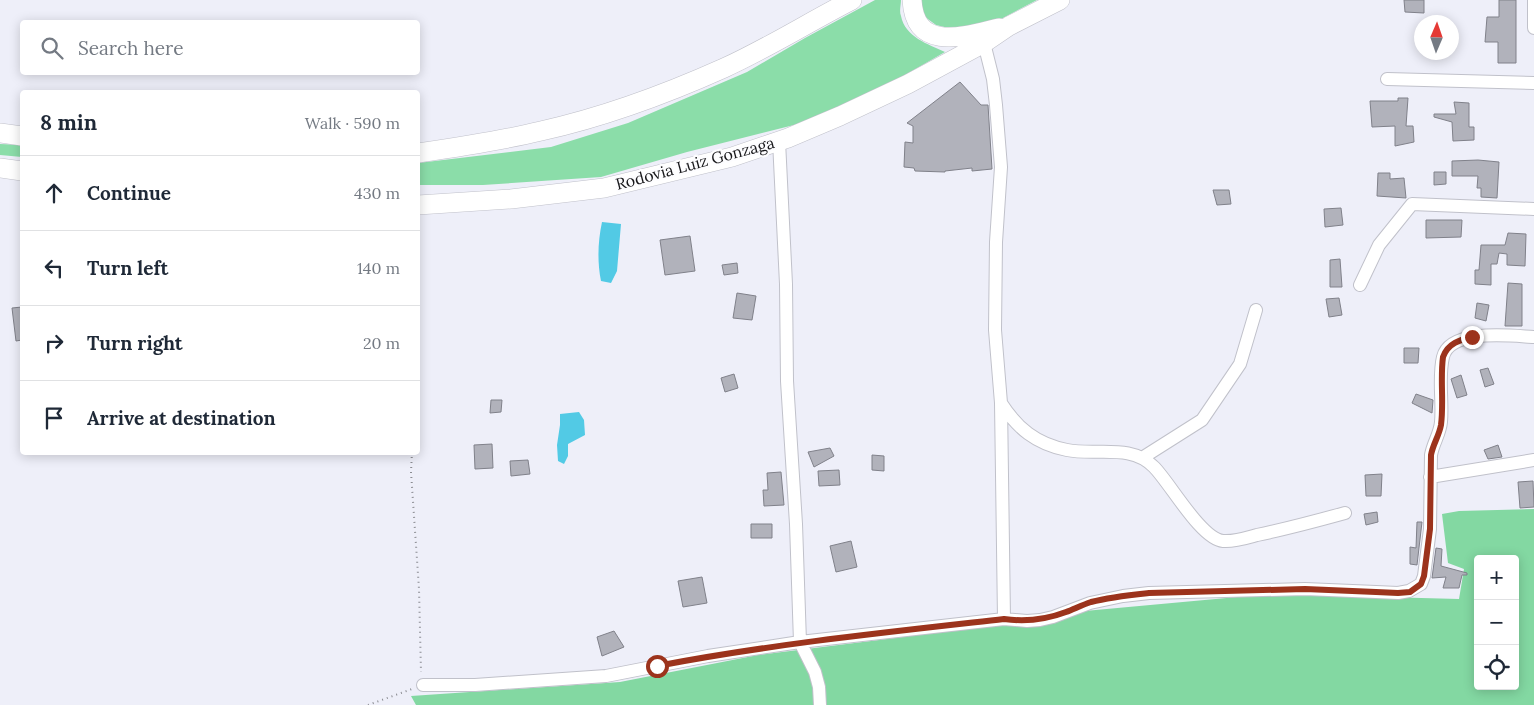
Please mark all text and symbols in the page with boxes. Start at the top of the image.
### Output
north arrow [1414,15,1459,60]
search box [20,20,420,75]
icon: search [38,34,66,62]
text: Search here [78,36,184,60]
text: 8 min [40,109,97,136]
text: Walk · 590 m [305,113,400,133]
street label: Rodovia Luiz Gonzaga [613,132,777,194]
icon: ahead [40,179,68,207]
text: Continue [87,181,171,205]
text: 430 m [354,183,400,203]
icon: left [40,254,68,282]
text: Turn left [87,256,168,280]
text: 140 m [357,258,400,278]
route end [1461,326,1484,349]
icon: right [40,329,68,357]
text: Turn right [87,331,183,355]
text: 20 m [363,333,400,353]
icon: arrive [40,404,68,432]
text: Arrive at destination [87,406,276,430]
map controls [1474,555,1519,690]
button: + [1474,555,1519,600]
button: − [1474,600,1519,645]
button: locate [1474,645,1519,690]
route start [646,655,669,678]

